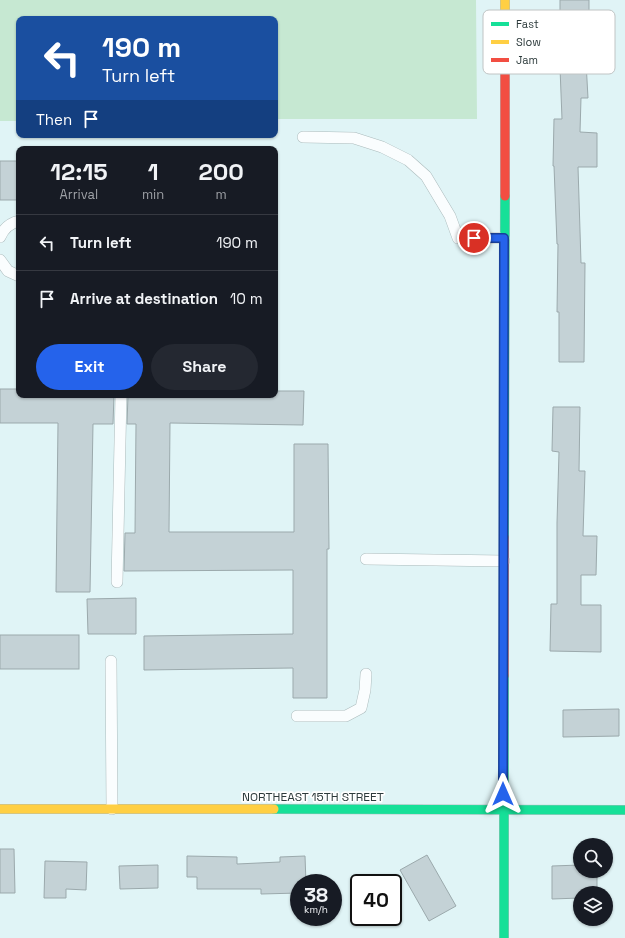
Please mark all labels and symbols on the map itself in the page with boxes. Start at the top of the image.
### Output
legend [483,10,615,74]
text: Fast [516,17,539,31]
text: Slow [516,35,541,49]
text: Jam [516,53,538,67]
pin [457,221,491,255]
position arrow [482,773,524,815]
street label: NORTHEAST 15TH STREET [242,789,384,805]
speed limit sign: 40 [350,874,402,926]

